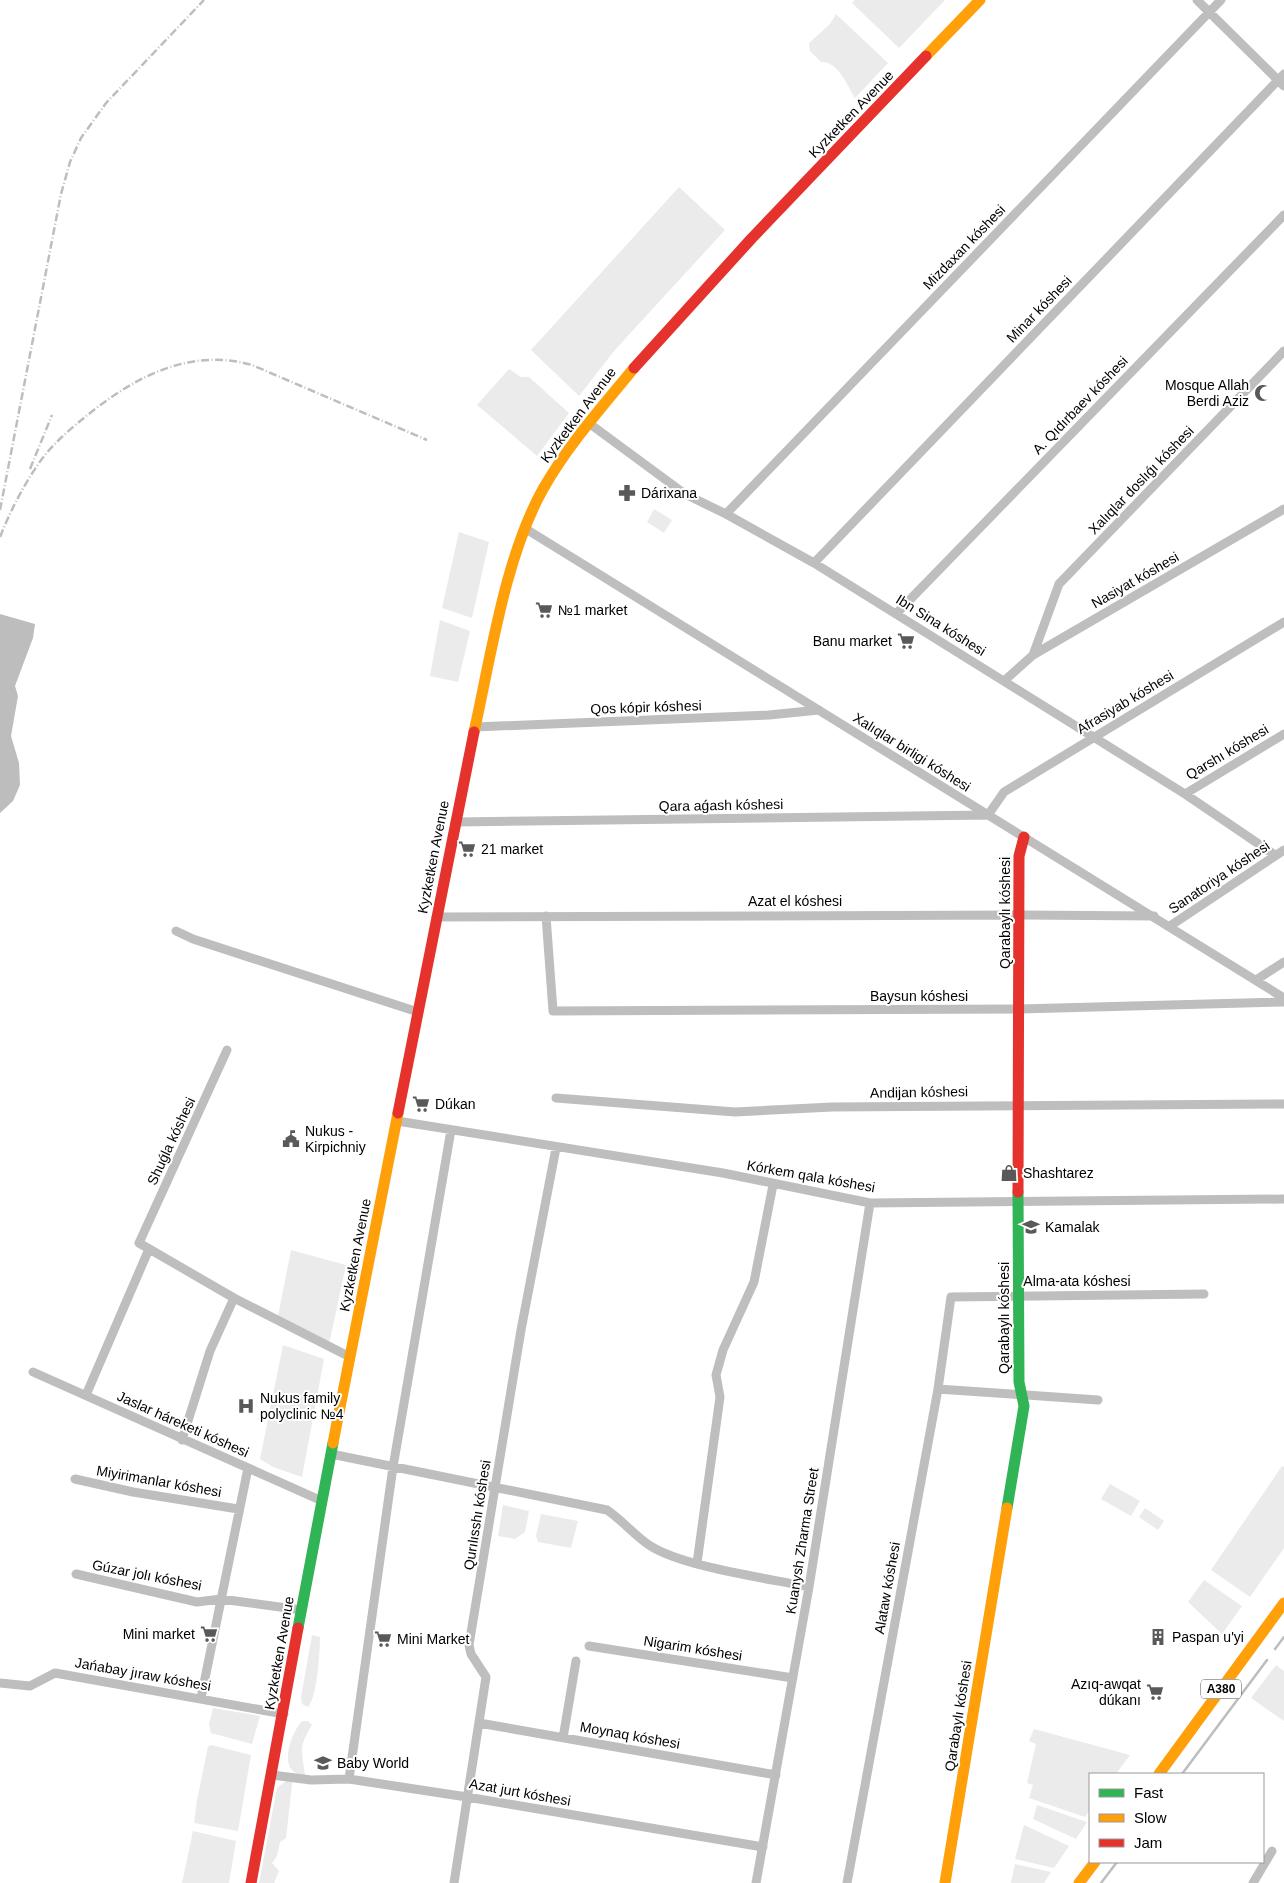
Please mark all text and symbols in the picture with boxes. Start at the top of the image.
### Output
street label: Kyzketken Avenue [805,67,897,161]
street label: Mizdaxan kóshesi [920,201,1008,293]
street label: Minar kóshesi [1003,272,1075,346]
street label: A. Qıdırbaev kóshesi [1029,353,1131,457]
street label: Kyzketken Avenue [537,364,619,466]
place label: Mosque Allah Berdi Aziz [1165,377,1249,409]
mosque icon: Mosque Allah Berdi Aziz [1253,383,1273,403]
street label: Xalıqlar doslıǵı kóshesi [1085,423,1197,537]
pharmacy icon: Dárixana [617,483,637,503]
place label: Dárixana [641,485,697,501]
street label: Nasiyat kóshesi [1089,549,1181,611]
street label: Ibn Sina kóshesi [893,591,989,659]
supermarket icon: №1 market [534,600,554,620]
place label: №1 market [558,602,628,618]
supermarket icon: Banu market [896,631,916,651]
place label: Banu market [813,633,892,649]
street label: Afrasiyab kóshesi [1074,667,1176,737]
street label: Qos kópir kóshesi [590,697,702,717]
street label: Xalıqlar birligi kóshesi [850,709,974,795]
street label: Qarshı kóshesi [1183,721,1271,783]
street label: Qara aǵash kóshesi [659,796,783,814]
street label: Kyzketken Avenue [414,799,452,915]
street label: Sanatoriya kóshesi [1165,837,1273,917]
supermarket icon: 21 market [457,839,477,859]
place label: 21 market [481,841,543,857]
street label: Qarabaylı kóshesi [997,857,1013,969]
street label: Azat el kóshesi [748,893,842,909]
street label: Baysun kóshesi [870,988,968,1004]
street label: Andijan kóshesi [870,1083,968,1101]
supermarket icon: Dúkan [411,1094,431,1114]
street label: Shuǵla kóshesi [144,1095,198,1187]
place label: Dúkan [435,1096,475,1112]
place label: Nukus - Kirpichniy [305,1123,366,1155]
public building icon: Nukus - Kirpichniy [281,1129,301,1149]
street label: Kórkem qala kóshesi [746,1157,876,1195]
shop icon: Shashtarez [999,1163,1019,1183]
place label: Shashtarez [1023,1165,1094,1181]
street label: Kyzketken Avenue [336,1197,374,1313]
school or university icon: Kamalak [1021,1217,1041,1237]
place label: Kamalak [1045,1219,1100,1235]
street label: Qarabaylı kóshesi [996,1262,1012,1374]
street label: Alma-ata kóshesi [1023,1273,1131,1289]
street label: Jaslar háreketi kóshesi [115,1388,251,1460]
place label: Nukus family polyclinic №4 [260,1390,344,1422]
hospital icon: Nukus family polyclinic №4 [236,1396,256,1416]
street label: Qurılısshı kóshesi [460,1459,494,1571]
street label: Miyirimanlar kóshesi [95,1462,223,1500]
street label: Kuanysh Zharma Street [783,1467,821,1615]
street label: Alataw kóshesi [871,1541,903,1635]
street label: Gúzar jolı kóshesi [91,1557,203,1593]
street label: Kyzketken Avenue [261,1595,297,1711]
supermarket icon: Mini market [199,1624,219,1644]
place label: Mini market [123,1626,195,1642]
building icon: Paspan u'yi [1148,1627,1168,1647]
supermarket icon: Mini Market [373,1629,393,1649]
place label: Paspan u'yi [1172,1629,1244,1645]
place label: Mini Market [397,1631,469,1647]
street label: Nigarim kóshesi [643,1632,743,1664]
street label: Jańabay jıraw kóshesi [74,1654,212,1694]
street label: Qarabaylı kóshesi [941,1659,975,1773]
place label: Azıq-awqat dúkanı [1071,1676,1141,1708]
road number: A380 [1201,1680,1241,1698]
supermarket icon: Azıq-awqat dúkanı [1145,1682,1165,1702]
street label: Moynaq kóshesi [579,1718,681,1752]
school or university icon: Baby World [313,1753,333,1773]
place label: Baby World [337,1755,409,1771]
legend [1089,1773,1264,1863]
street label: Azat jurt kóshesi [468,1775,572,1809]
text: Fast [1134,1784,1164,1801]
text: Slow [1134,1809,1167,1826]
text: Jam [1134,1834,1162,1851]

